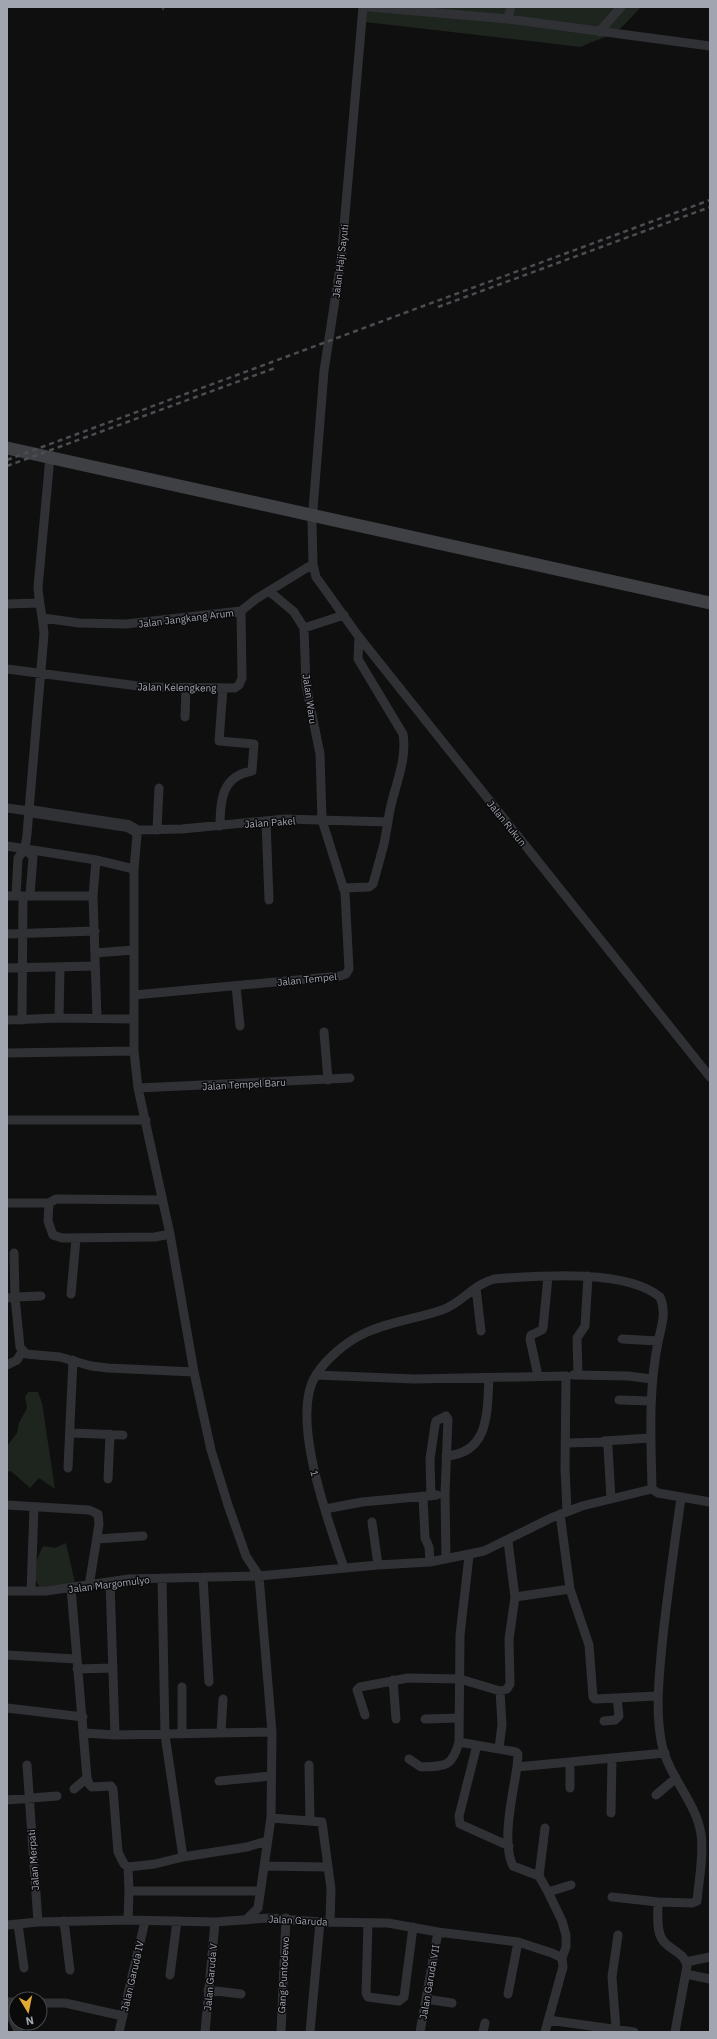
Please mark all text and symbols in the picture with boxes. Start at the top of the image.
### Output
street label: Jalan Haji Sayuti [330,223,351,299]
street label: Jalan Jangkang Arum [137,606,235,631]
street label: Jalan Waru [300,673,319,725]
street label: Jalan Kelengkeng [137,680,217,695]
street label: Jalan Rukun [484,798,529,849]
street label: Jalan Pakel [244,814,296,831]
street label: Jalan Tempel [277,970,338,989]
street label: Jalan Tempel Baru [202,1076,286,1093]
street label: 1 [307,1469,322,1478]
street label: Jalan Margomulyo [68,1573,151,1596]
street label: Jalan Merpati [25,1829,42,1891]
street label: Jalan Garuda [268,1912,329,1929]
street label: Gang Puntodewo [275,1936,292,2014]
street label: Jalan Garuda IV [118,1940,147,2013]
street label: Jalan Garuda V [201,1943,220,2011]
street label: Jalan Garuda VII [417,1944,442,2021]
north arrow [8,1991,48,2031]
text: N [25,2013,35,2028]

